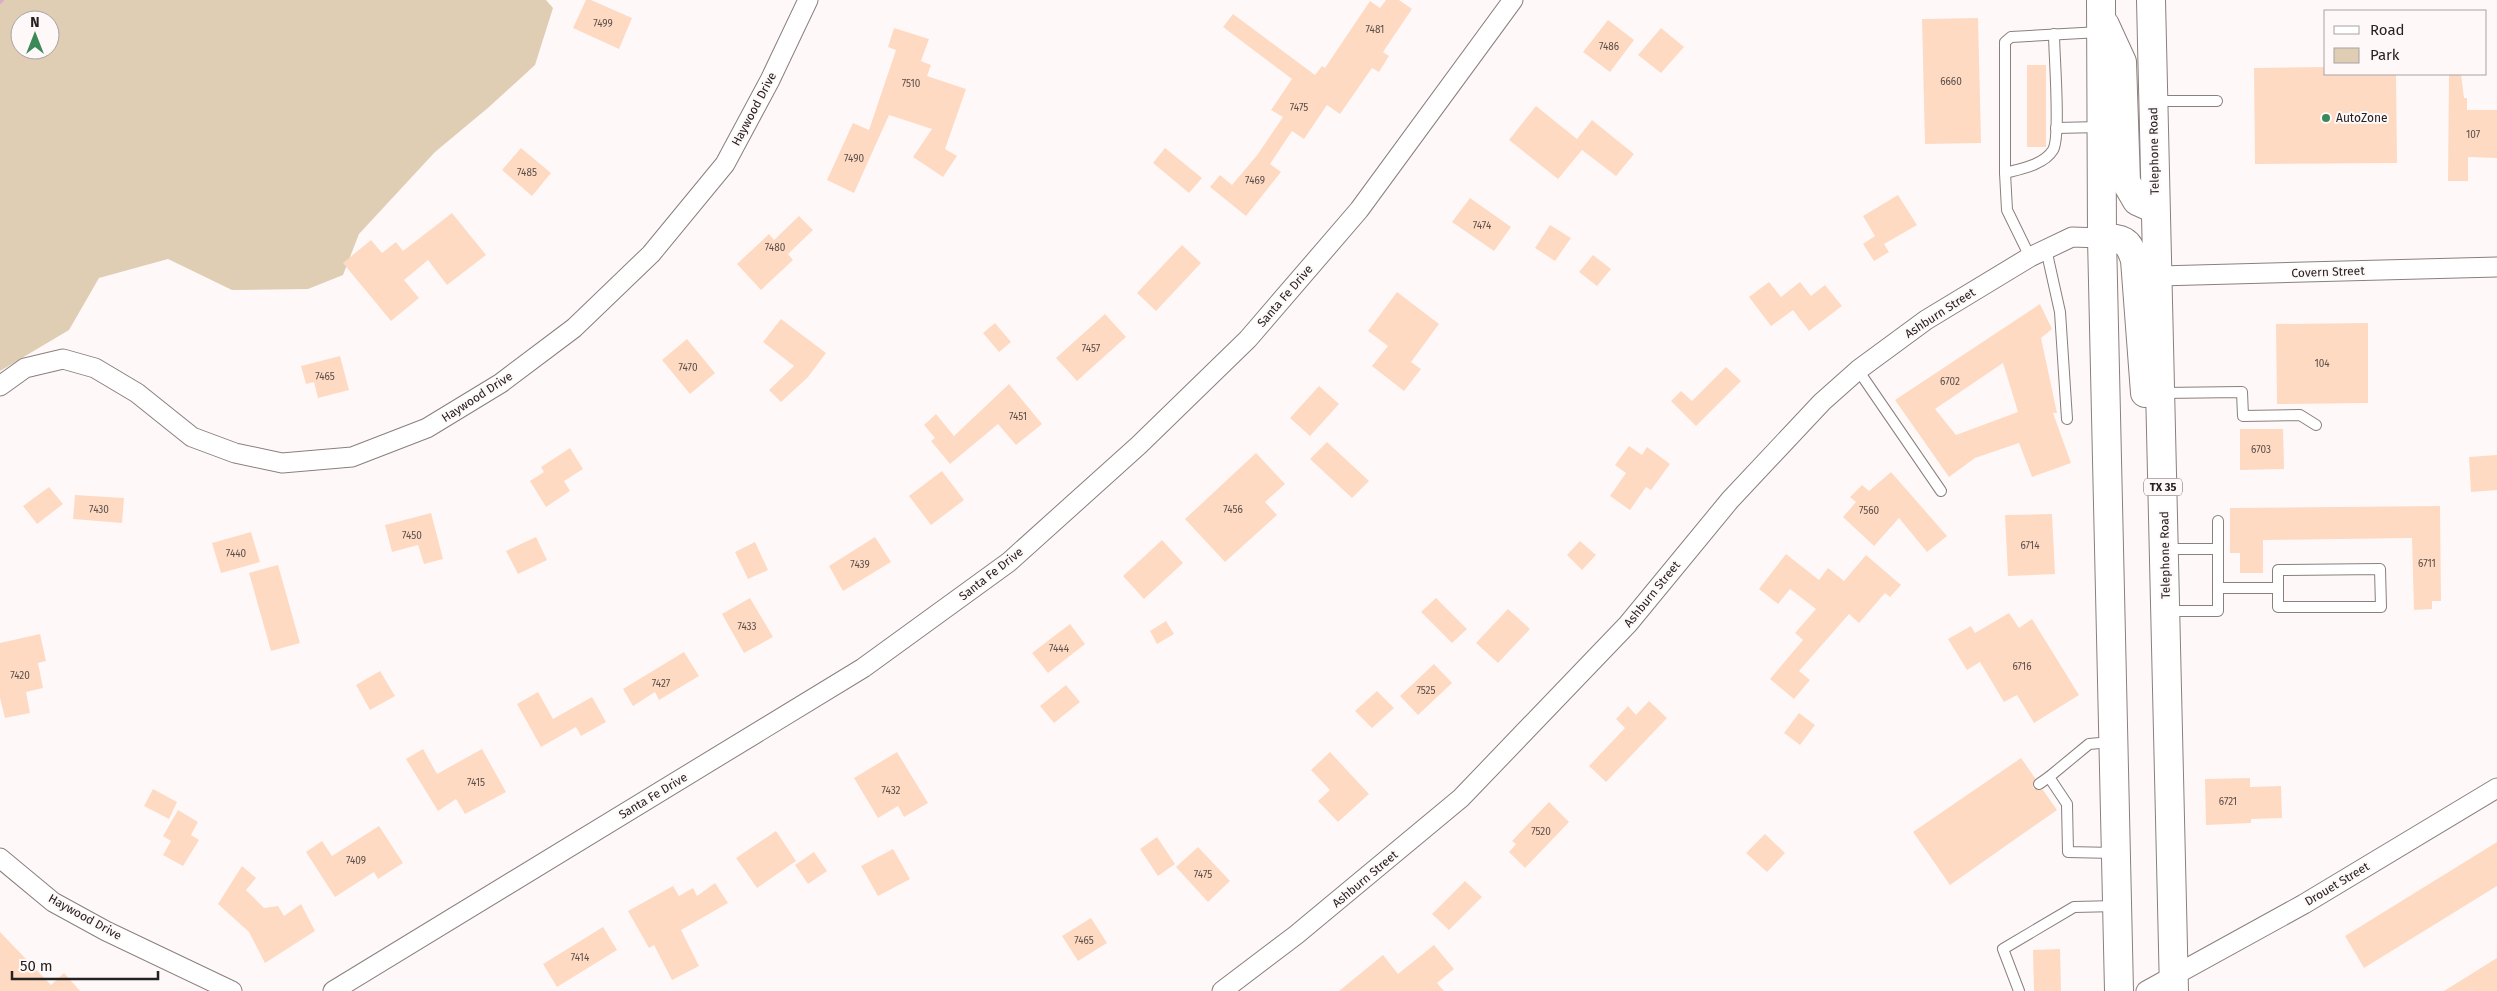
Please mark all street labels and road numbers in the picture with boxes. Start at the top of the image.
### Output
street label: Haywood Drive [729,70,779,148]
street label: Telephone Road [2146,107,2162,195]
street label: Santa Fe Drive [1254,262,1316,330]
street label: Covern Street [2291,264,2366,280]
street label: Ashburn Street [1902,285,1978,341]
street label: Haywood Drive [439,369,515,425]
road number: TX 35 [2144,478,2182,496]
street label: Telephone Road [2157,511,2173,599]
street label: Santa Fe Drive [956,545,1026,603]
street label: Ashburn Street [1621,558,1683,630]
street label: Santa Fe Drive [616,770,690,822]
street label: Ashburn Street [1329,847,1401,910]
street label: Drouet Street [2302,859,2372,909]
street label: Haywood Drive [46,891,124,943]

